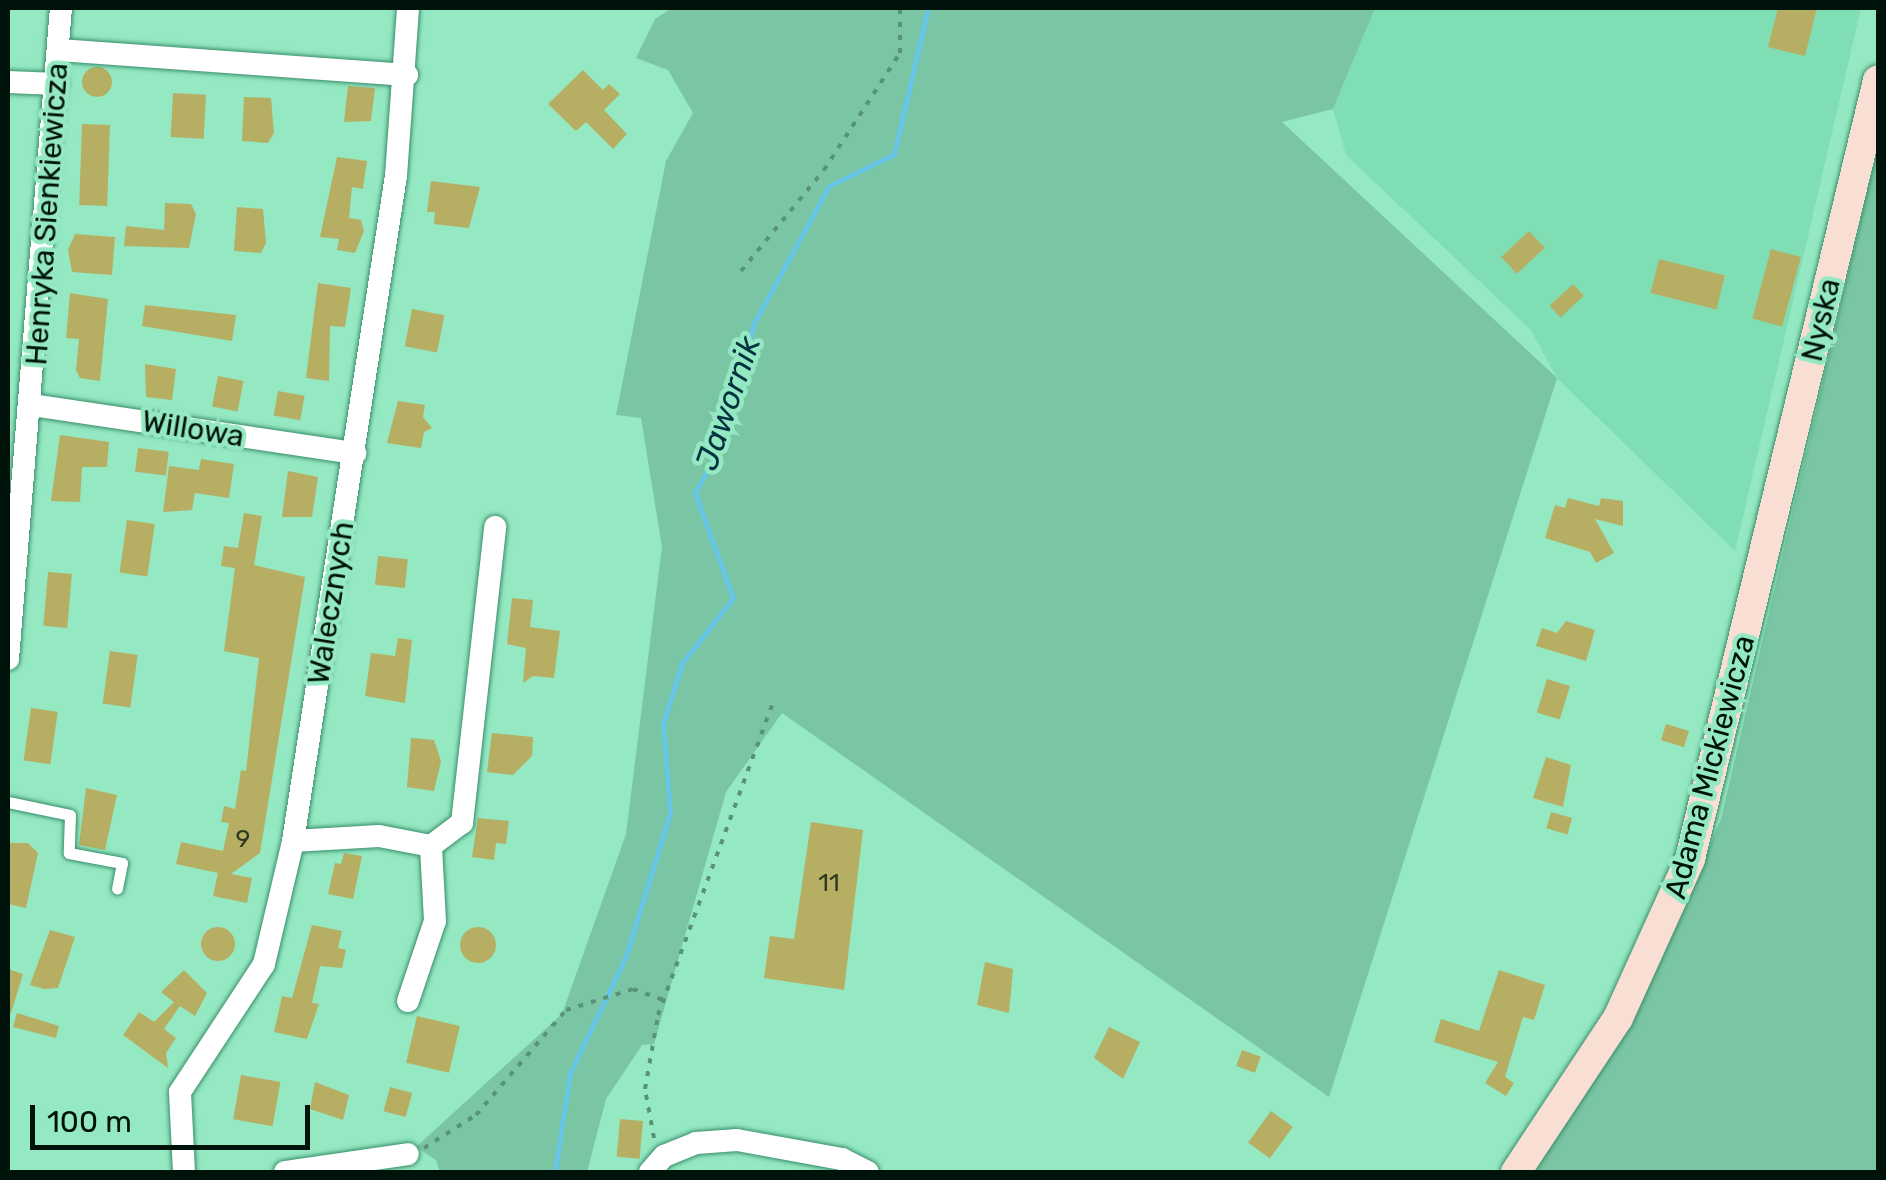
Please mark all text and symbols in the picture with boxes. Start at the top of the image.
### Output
street label: Henryka Sienkiewicza [18,62,76,366]
street label: Nyska [1794,275,1848,365]
water label: Jawornik [687,331,769,475]
street label: Willowa [139,403,247,455]
street label: Walecznych [300,519,362,687]
street label: Adama Mickiewicza [1657,631,1763,903]
house number: 9 [236,824,250,854]
house number: 11 [818,868,840,898]
scale bar [35,1085,315,1147]
text: 100 m [47,1104,132,1140]

